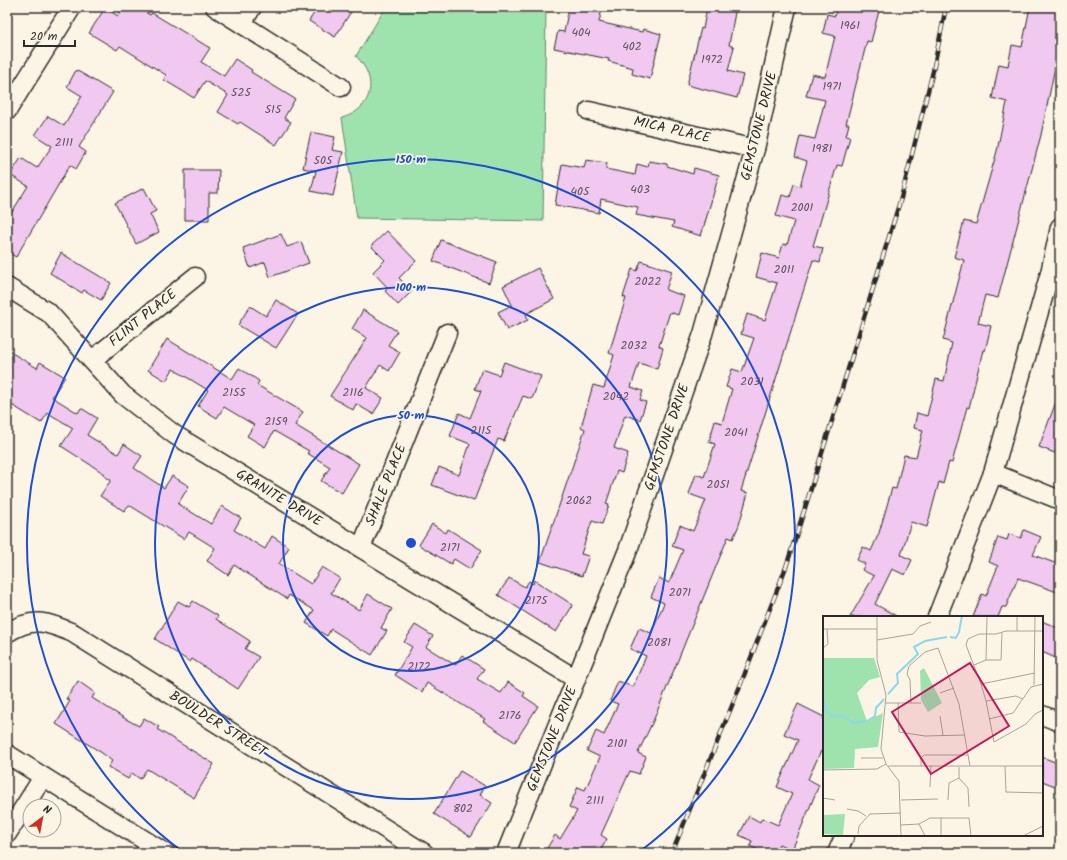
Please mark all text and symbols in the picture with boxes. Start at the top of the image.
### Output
house number: 1961 [840,16,860,35]
scale bar [24,22,75,48]
house number: 404 [571,23,591,42]
text: 20 m [30,27,58,46]
house number: 402 [622,37,642,56]
house number: 1972 [701,50,723,69]
street label: GEMSTONE DRIVE [735,68,783,183]
house number: 1971 [823,77,842,96]
house number: 525 [231,83,252,102]
house number: 515 [265,100,283,119]
street label: MICA PLACE [631,110,713,150]
house number: 2111 [55,133,73,152]
house number: 1981 [812,139,833,158]
text: 150 m [396,150,426,169]
house number: 505 [314,151,334,170]
house number: 403 [630,180,650,199]
house number: 405 [570,182,591,201]
house number: 2001 [791,198,814,217]
house number: 2011 [774,260,794,279]
house number: 2022 [635,272,661,291]
text: 100 m [396,278,426,297]
street label: FLINT PLACE [104,283,182,352]
house number: 2032 [621,336,647,355]
house number: 2031 [740,372,764,391]
street label: GEMSTONE DRIVE [638,380,696,493]
house number: 2155 [222,383,247,402]
house number: 2116 [342,383,364,402]
house number: 2042 [603,387,629,406]
text: 50 m [397,406,425,425]
house number: 2159 [264,412,288,431]
house number: 2115 [471,421,493,440]
house number: 2041 [724,423,748,442]
street label: SHALE PLACE [359,440,413,530]
street label: GRANITE DRIVE [232,463,327,533]
house number: 2051 [706,475,730,494]
house number: 2062 [566,491,592,510]
centre of rings [404,536,418,550]
house number: 2171 [440,538,460,557]
house number: 2071 [669,583,691,602]
house number: 2175 [525,591,549,610]
inset map [823,616,1043,836]
house number: 2081 [647,633,671,652]
house number: 2172 [407,657,431,676]
street label: GEMSTONE DRIVE [521,682,583,795]
street label: BOULDER STREET [165,685,272,764]
house number: 2176 [499,706,521,725]
house number: 2101 [607,734,627,753]
house number: 2111 [586,791,604,810]
north arrow [22,798,62,838]
house number: 802 [453,799,473,818]
text: N [39,801,55,820]

